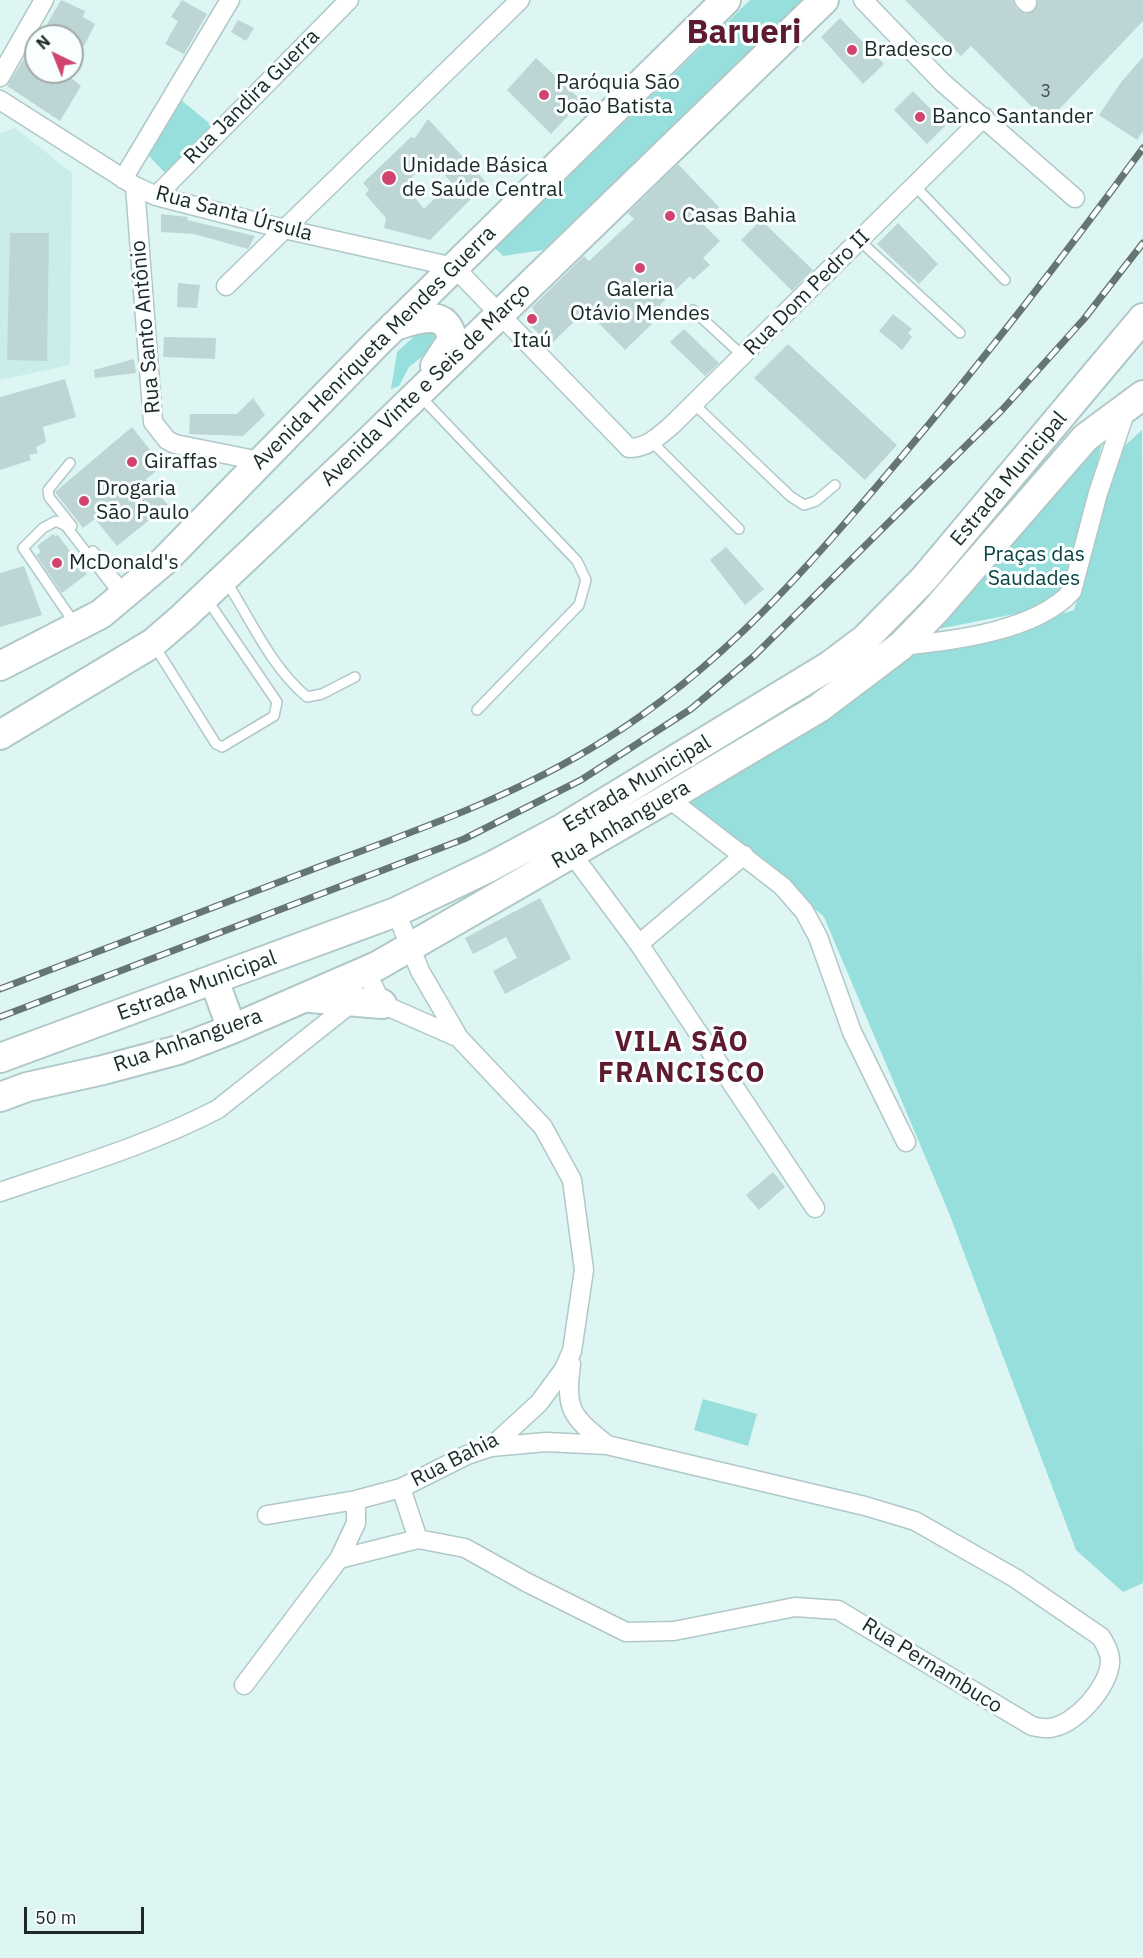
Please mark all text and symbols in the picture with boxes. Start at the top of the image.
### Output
district label: Barueri [686,13,802,53]
north arrow [24,24,84,84]
street label: Rua Jandira Guerra [179,24,325,170]
text: N [32,31,54,54]
place label: Bradesco [864,37,953,63]
marker: Bradesco [845,43,859,57]
place label: Paróquia São João Batista [556,70,680,120]
house number: 3 [1041,81,1051,103]
marker: Paróquia São João Batista [537,88,551,102]
place label: Banco Santander [932,104,1093,130]
marker: Banco Santander [913,110,927,124]
place label: Unidade Básica de Saúde Central [402,153,563,203]
marker: Unidade Básica de Saúde Central [380,169,398,187]
street label: Rua Santa Úrsula [153,181,315,247]
place label: Casas Bahia [682,203,796,229]
marker: Casas Bahia [663,209,677,223]
street label: Avenida Henriqueta Mendes Guerra [247,221,501,475]
street label: Rua Dom Pedro II [739,225,875,361]
street label: Rua Santo Antônio [126,239,166,415]
marker: Galeria Otávio Mendes [633,261,647,275]
place label: Galeria Otávio Mendes [570,277,710,327]
street label: Avenida Vinte e Seis de Março [316,278,536,492]
marker: Itaú [525,312,539,326]
place label: Itaú [513,328,551,354]
street label: Estrada Municipal [945,407,1073,551]
place label: Giraffas [144,449,218,475]
marker: Giraffas [125,455,139,469]
place label: Drogaria São Paulo [96,476,189,526]
marker: Drogaria São Paulo [77,494,91,508]
park label: Praças das Saudades [983,542,1085,592]
place label: McDonald's [69,550,179,576]
marker: McDonald's [50,556,64,570]
street label: Estrada Municipal [559,730,715,838]
street label: Rua Anhanguera [547,775,695,875]
street label: Estrada Municipal [114,945,280,1027]
street label: Rua Anhanguera [110,1004,266,1078]
district label: VILA SÃO FRANCISCO [598,1027,766,1090]
street label: Rua Bahia [407,1427,503,1493]
street label: Rua Pernambuco [857,1613,1007,1719]
scale bar [27,1895,147,1933]
text: 50 m [35,1906,77,1929]

